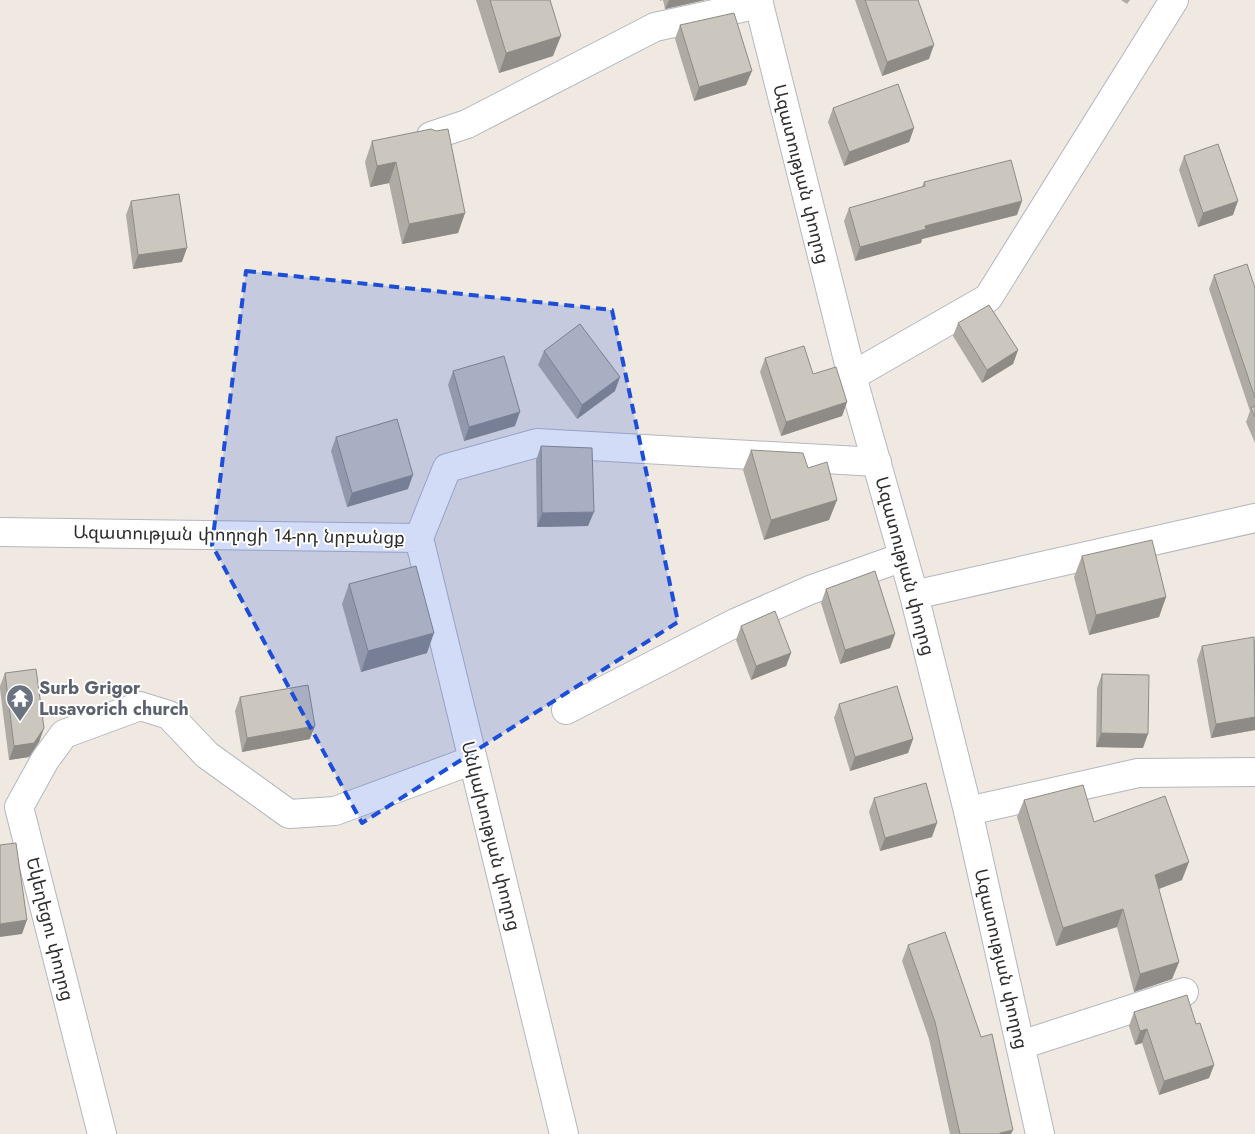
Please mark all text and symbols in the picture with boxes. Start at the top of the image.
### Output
street label: Ազատության փողոց [766,81,836,267]
street label: Ազատության փողոց [869,474,941,658]
street label: Ազատության փողոցի 14-րդ նրբանցք [73,519,405,551]
place label: Surb Grigor Lusavorich church [39,675,189,722]
temple icon: Surb Grigor Lusavorich church [5,683,35,722]
street label: Անկախության փողոց [455,738,527,934]
street label: Եկեղեցու փողոց [20,854,80,1004]
street label: Ազատության փողոց [968,866,1034,1052]

